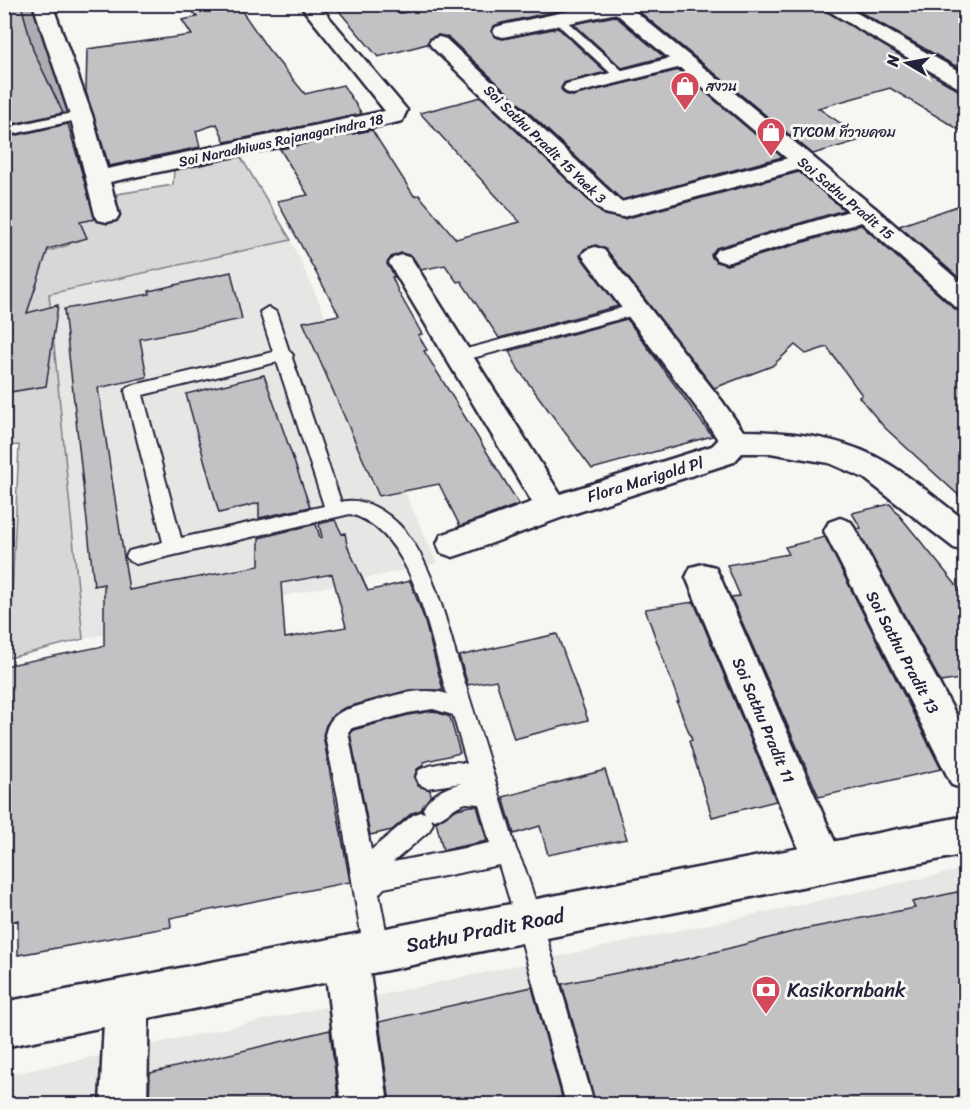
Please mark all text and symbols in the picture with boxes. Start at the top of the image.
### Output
north arrow [877,33,937,93]
text: N [877,52,908,69]
shop icon: สงวน [669,70,701,112]
place label: สงวน [705,74,737,99]
street label: Soi Sathu Pradit 15 Yaek 3 [477,79,612,210]
street label: Soi Naradhiwas Rajanagarindra 18 [176,106,387,174]
shop icon: TYCOM ทีวายคอม [755,116,787,158]
place label: TYCOM ทีวายคอม [792,120,896,145]
street label: Soi Sathu Pradit 15 [792,150,900,247]
street label: Flora Marigold Pl [583,448,707,511]
street label: Soi Sathu Pradit 13 [858,585,947,719]
street label: Soi Sathu Pradit 11 [724,653,803,788]
street label: Sathu Pradit Road [403,898,569,963]
place label: Kasikornbank [787,973,906,1008]
bank icon: Kasikornbank [750,974,782,1016]

